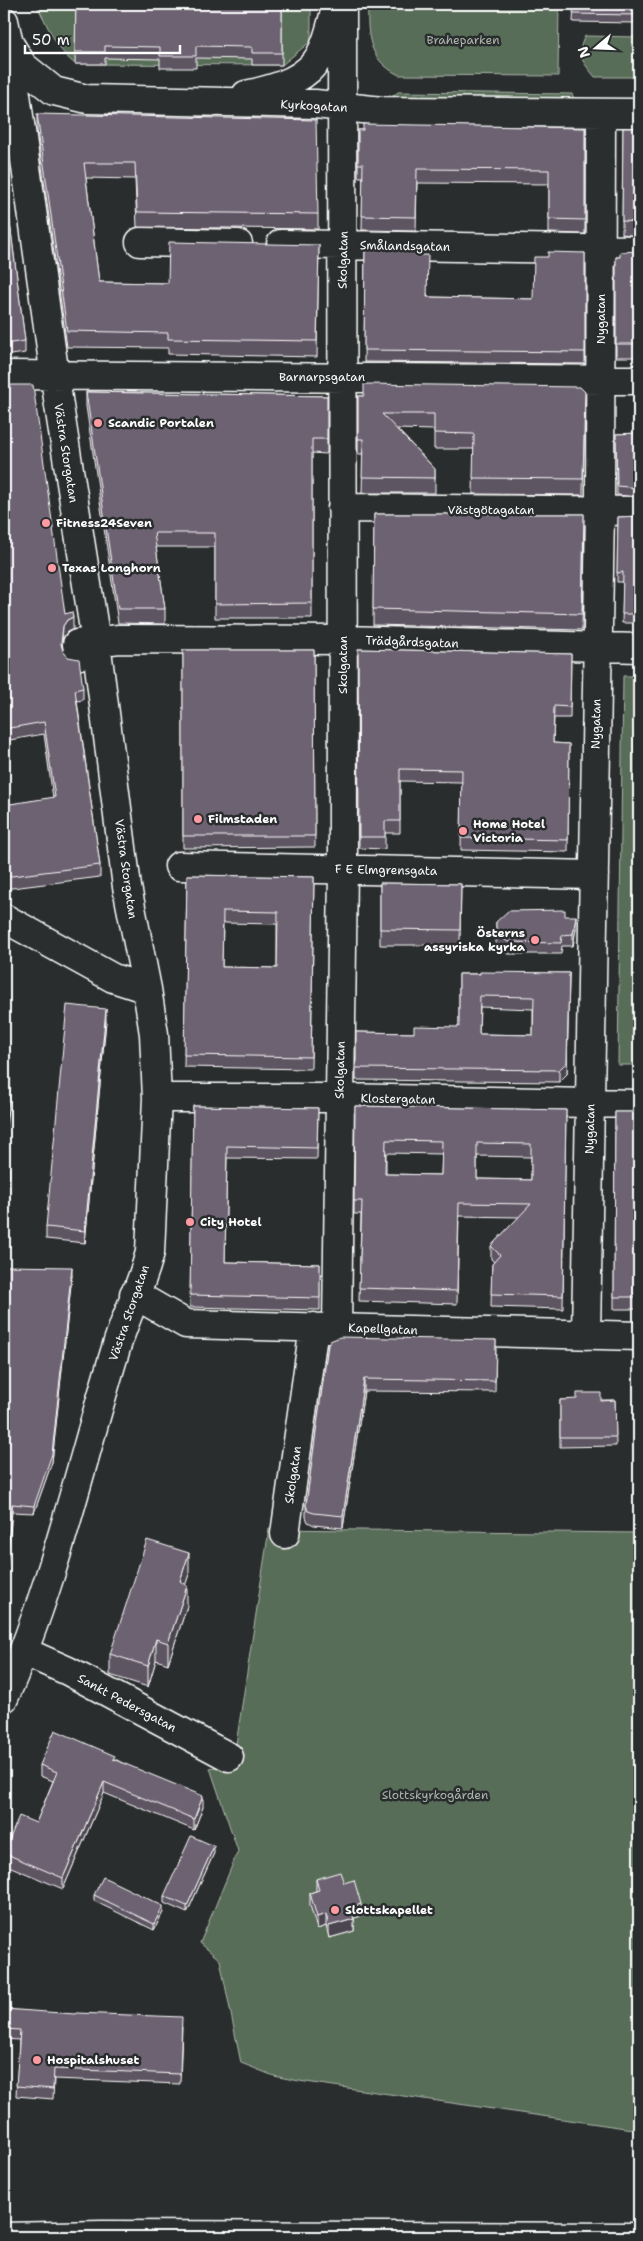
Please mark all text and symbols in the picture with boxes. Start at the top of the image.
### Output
scale bar [25,22,180,54]
north arrow [570,22,620,72]
text: 50 m [32,30,70,50]
park label: Braheparken [426,32,500,48]
text: N [573,44,594,60]
street label: Kyrkogatan [280,96,348,116]
street label: Skolgatan [334,231,352,289]
street label: Smålandsgatan [360,237,450,255]
street label: Nygatan [593,294,609,344]
street label: Barnarpsgatan [279,369,365,385]
street label: Västra Storgatan [50,402,82,504]
place label: Scandic Portalen [108,415,214,431]
marker: Scandic Portalen [92,417,104,429]
street label: Västgötagatan [448,502,534,518]
place label: Fitness24Seven [56,515,152,531]
marker: Fitness24Seven [40,517,52,529]
place label: Texas Longhorn [62,560,161,576]
marker: Texas Longhorn [46,562,58,574]
street label: Trädgårdsgatan [365,632,459,652]
street label: Skolgatan [335,636,351,694]
street label: Nygatan [588,699,604,749]
place label: Filmstaden [208,811,277,827]
marker: Filmstaden [192,813,204,825]
place label: Home Hotel Victoria [473,816,545,846]
street label: Västra Storgatan [111,818,141,920]
marker: Home Hotel Victoria [457,825,469,837]
street label: F E Elmgrensgata [335,861,438,879]
place label: Österns assyriska kyrka [424,925,526,955]
marker: Österns assyriska kyrka [529,934,541,946]
street label: Skolgatan [331,1041,349,1099]
street label: Klostergatan [360,1090,436,1108]
street label: Nygatan [582,1104,598,1154]
place label: City Hotel [200,1214,262,1230]
marker: City Hotel [184,1216,196,1228]
street label: Västra Storgatan [105,1263,153,1363]
street label: Kapellgatan [348,1320,418,1338]
street label: Skolgatan [281,1445,305,1505]
street label: Sankt Pedersgatan [75,1670,179,1736]
park label: Slottskyrkogården [382,1787,488,1803]
place label: Slottskapellet [345,1902,433,1918]
marker: Slottskapellet [329,1904,341,1916]
place label: Hospitalshuset [47,2052,140,2068]
marker: Hospitalshuset [31,2054,43,2066]

